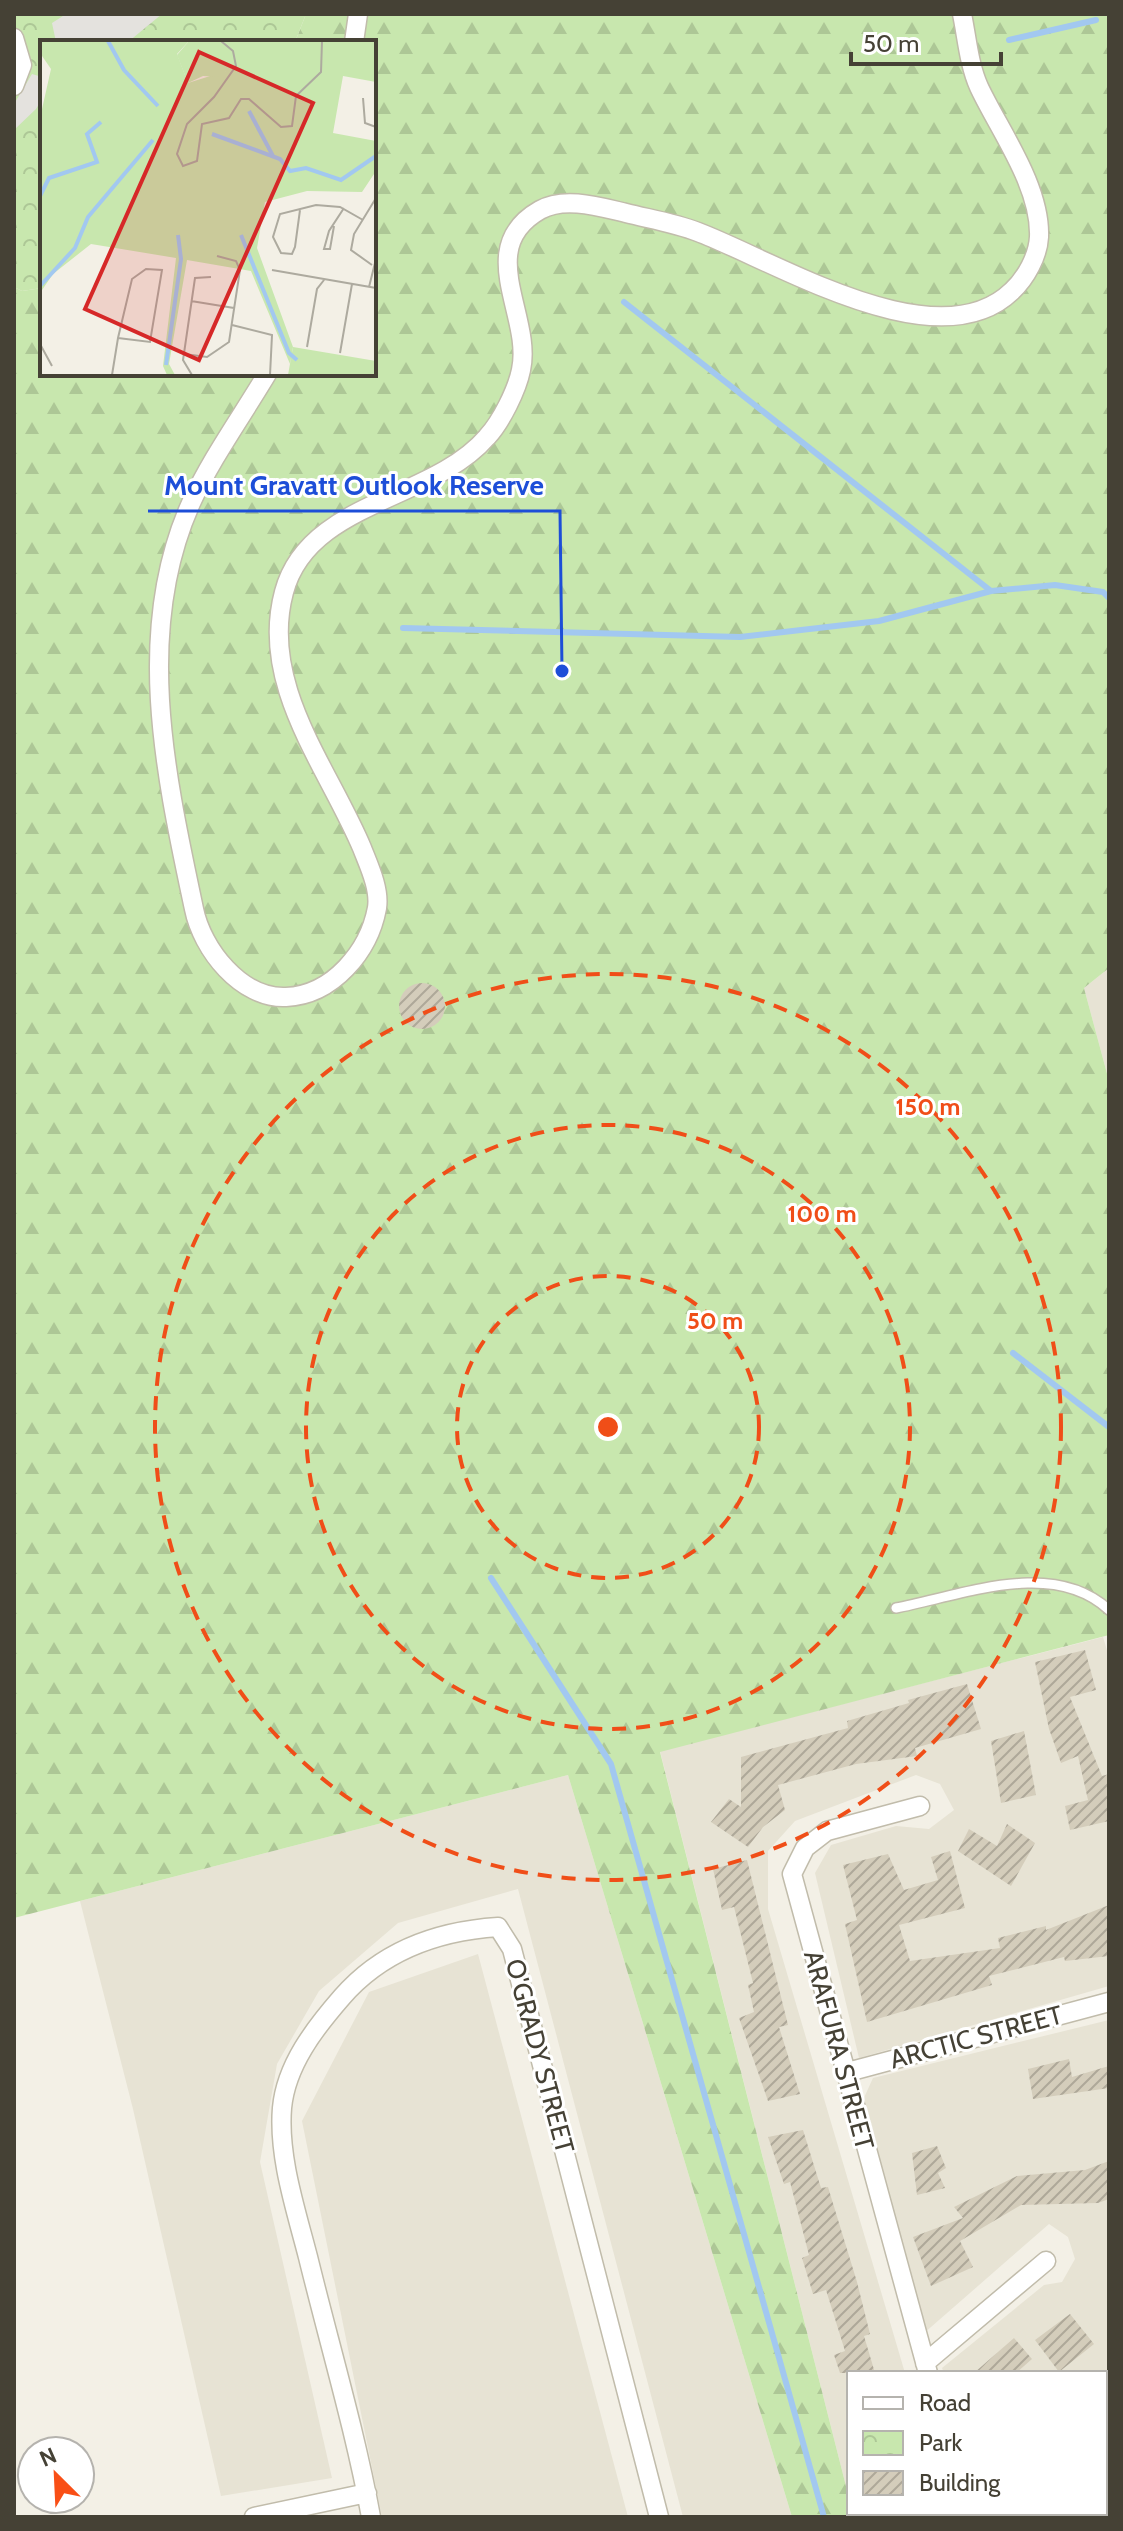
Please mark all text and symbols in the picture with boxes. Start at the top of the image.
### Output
scale bar [851,16,1001,66]
text: 50 m [863,29,919,58]
inset map [40,40,376,376]
callout: Mount Gravatt Outlook Reserve [148,459,560,511]
text: Mount Gravatt Outlook Reserve [164,468,544,502]
text: 150 m [896,1092,960,1121]
text: 100 m [787,1199,857,1228]
text: 50 m [687,1306,743,1335]
centre of rings [594,1413,622,1441]
street label: ARAFURA STREET [797,1947,881,2153]
street label: O'GRADY STREET [499,1955,581,2157]
street label: ARCTIC STREET [886,1999,1066,2075]
legend [847,2371,1107,2515]
text: Road [919,2388,971,2417]
text: Park [919,2428,962,2457]
north arrow [16,2435,96,2515]
text: N [35,2442,61,2473]
text: Building [919,2468,1001,2497]

